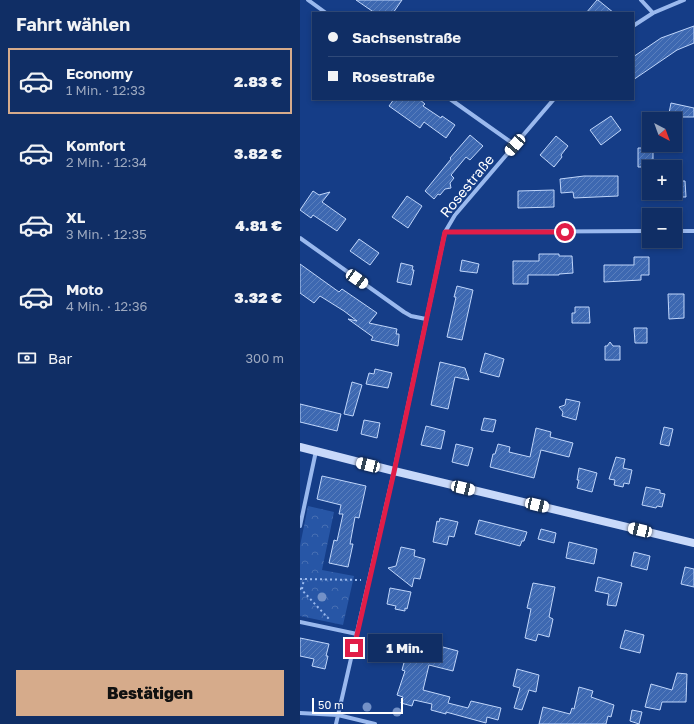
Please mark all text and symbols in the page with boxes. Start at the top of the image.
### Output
text: Fahrt wählen [16,13,130,35]
text: Sachsenstraße [352,28,461,46]
icon: car [18,63,54,99]
text: Economy [66,64,133,82]
text: Rosestraße [352,67,435,85]
text: 2.83 € [234,72,282,90]
text: 1 Min. · 12:33 [66,82,145,98]
north arrow [642,112,682,152]
map controls [642,112,682,248]
car [503,132,527,158]
icon: car [18,135,54,171]
text: Komfort [66,136,125,154]
text: 3.82 € [234,144,282,162]
street label: Rosestraße [436,151,497,220]
text: 2 Min. · 12:34 [66,154,147,170]
button: + [642,160,682,200]
icon: car [18,207,54,243]
text: XL [66,208,85,226]
button: − [642,208,682,248]
text: 4.81 € [235,216,282,234]
route start [556,223,574,241]
text: 3 Min. · 12:35 [66,226,147,242]
car [344,267,370,291]
icon: car [18,279,54,315]
text: Moto [66,280,103,298]
text: 3.32 € [234,288,282,306]
text: 4 Min. · 12:36 [66,298,147,314]
icon: cash [16,347,38,369]
text: Bar [48,349,72,367]
text: 300 m [246,350,284,366]
car [355,456,381,474]
car [450,479,476,497]
car [524,496,550,514]
car [627,521,653,539]
callout: 1 Min. [368,634,442,662]
route end [345,639,363,657]
text: 1 Min. [386,640,424,656]
button: Bestätigen [16,670,284,716]
scale bar [312,696,403,715]
text: 50 m [318,698,344,711]

